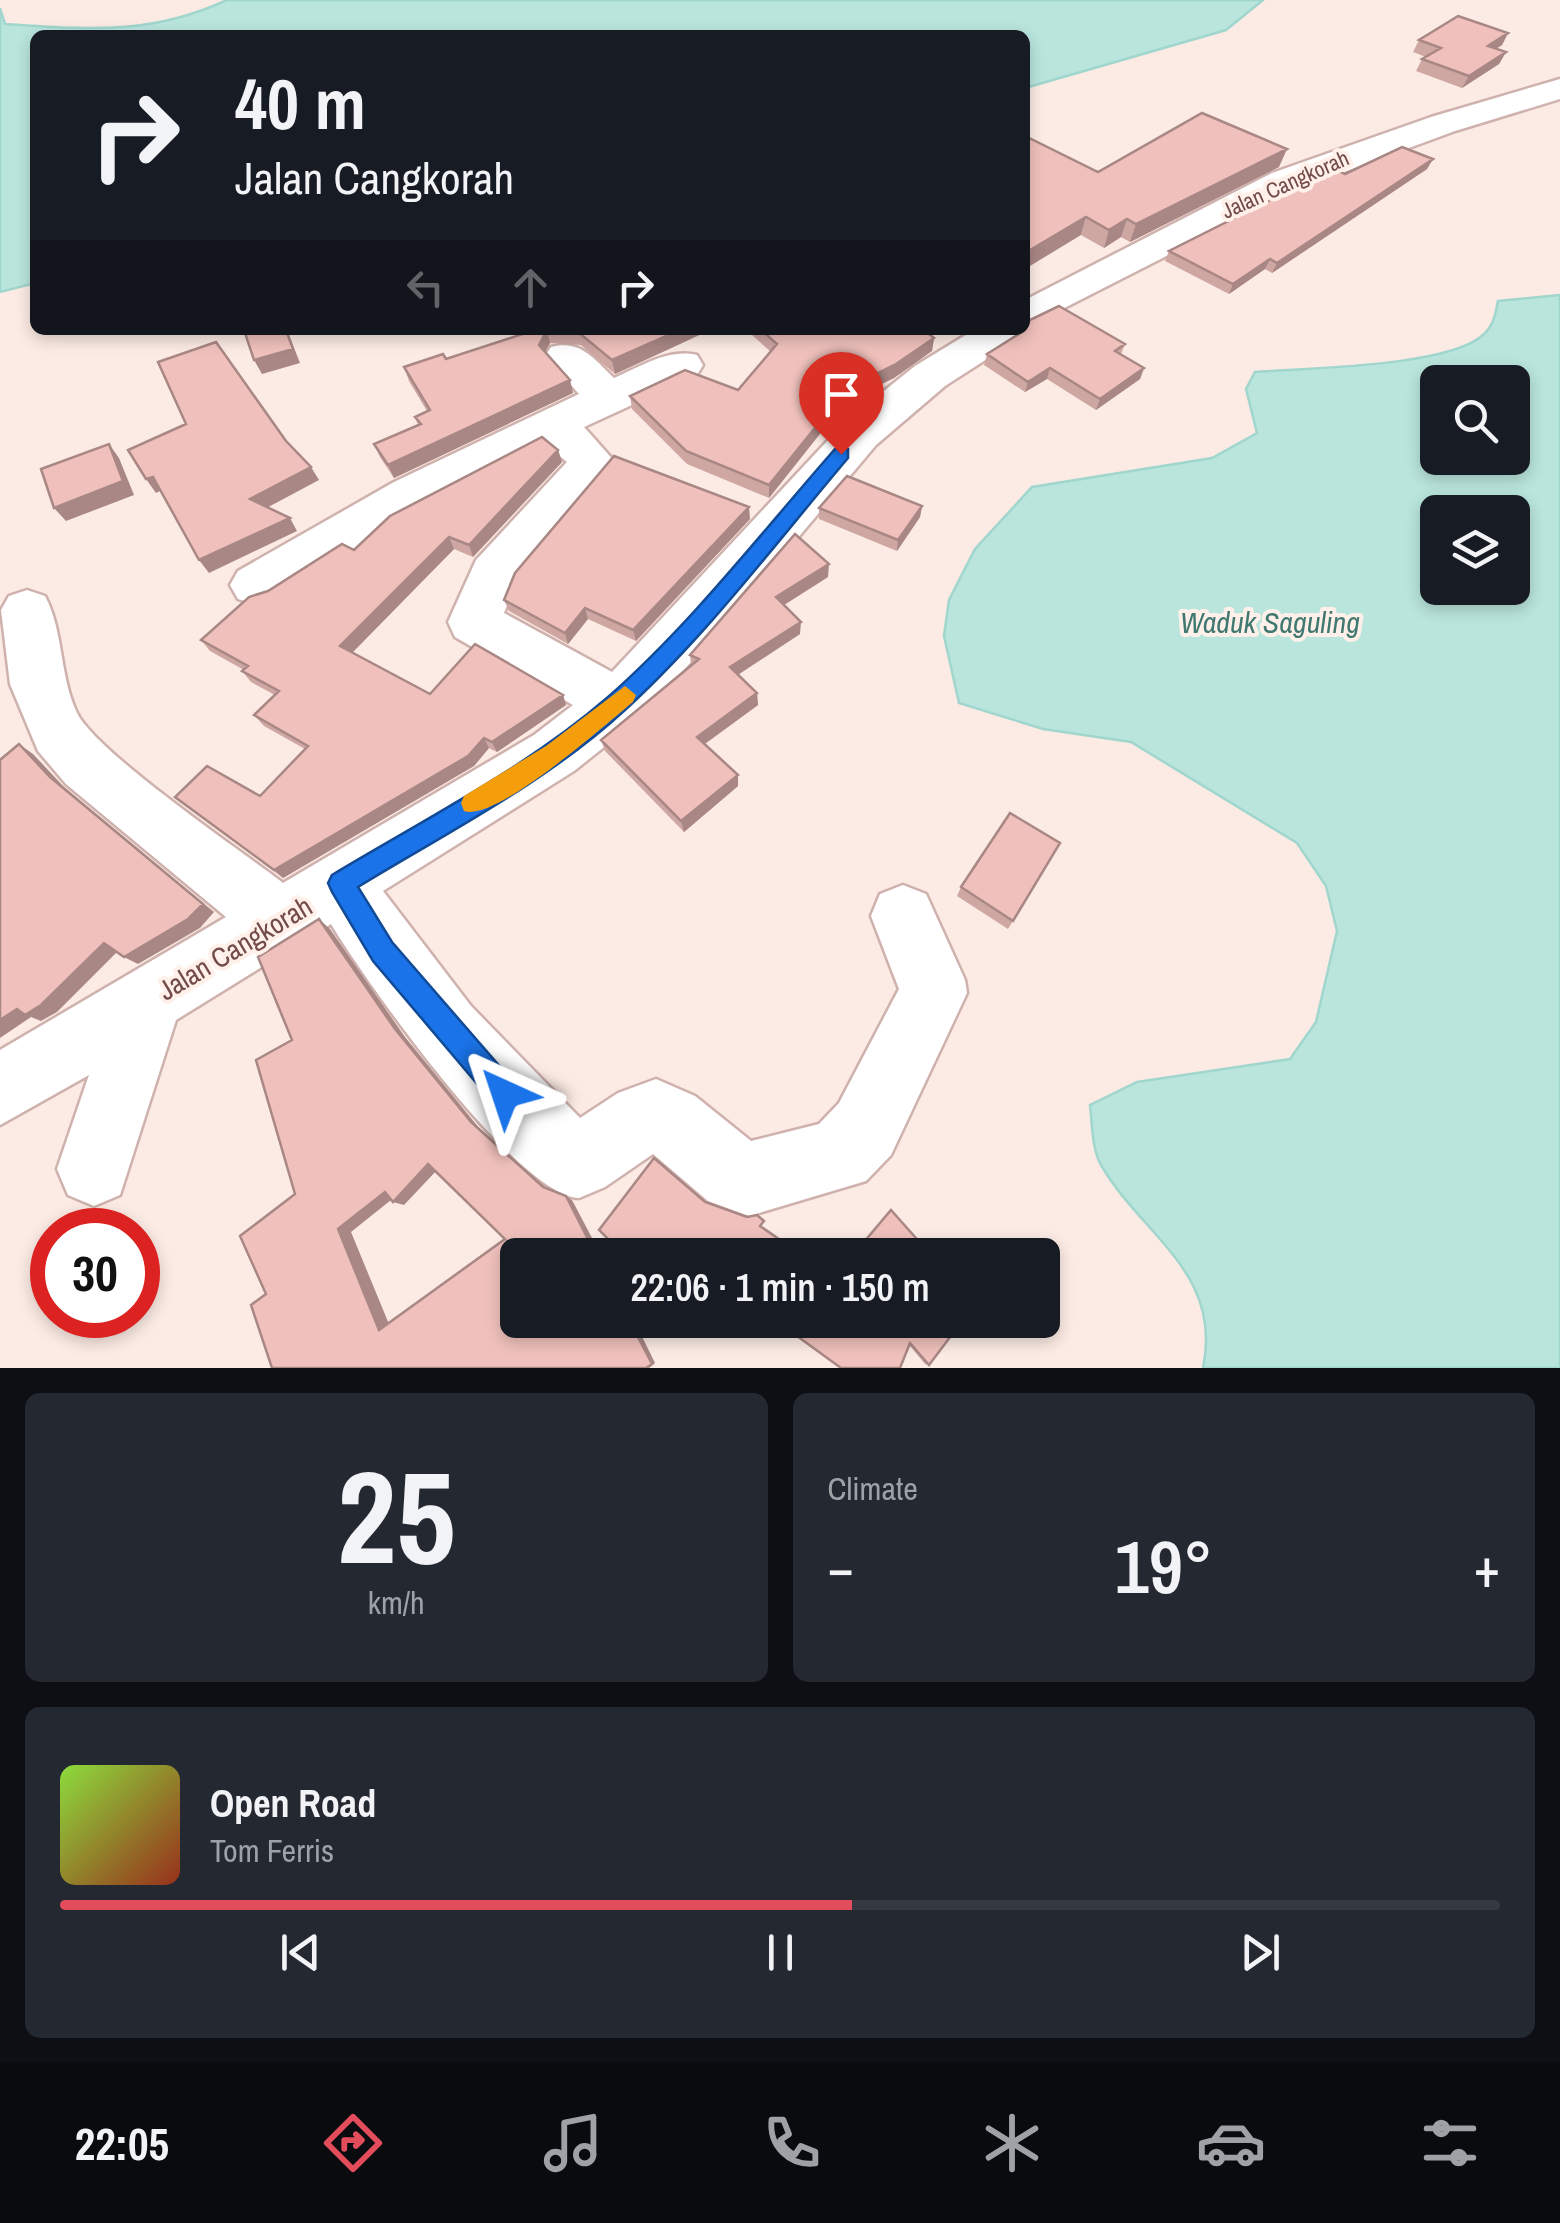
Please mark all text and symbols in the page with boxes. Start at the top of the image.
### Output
text: 40 m [235,57,366,151]
icon: right [70,70,200,200]
street label: Jalan Cangkorah [1217,143,1353,225]
text: Jalan Cangkorah [235,147,514,208]
icon: left [398,260,453,315]
icon: ahead [503,260,558,315]
icon: right [608,260,663,315]
pin [799,352,884,455]
map controls [1420,365,1530,605]
button: search [1420,365,1530,475]
icon: arrive [814,367,869,422]
button: layers [1420,495,1530,605]
water label: Waduk Saguling [1180,602,1360,642]
street label: Jalan Cangkorah [151,887,319,1009]
position arrow [453,1042,557,1146]
speed limit sign: 30 [30,1208,160,1338]
text: 22:06 · 1 min · 150 m [630,1262,930,1313]
text: 25 [337,1428,456,1604]
text: Climate [828,1467,918,1510]
text: 19° [1115,1515,1213,1616]
text: − [828,1530,854,1604]
text: + [1474,1530,1500,1604]
text: km/h [368,1581,425,1624]
text: Open Road [210,1778,376,1829]
text: Tom Ferris [210,1829,334,1872]
icon: previous [273,1925,328,1980]
icon: pause [753,1925,808,1980]
icon: next [1233,1925,1288,1980]
icon: directions [318,2108,388,2178]
icon: music [538,2108,608,2178]
icon: phone [757,2108,827,2178]
icon: climate [977,2108,1047,2178]
icon: car [1196,2108,1266,2178]
icon: filters [1415,2108,1485,2178]
text: 22:05 [75,2113,169,2174]

